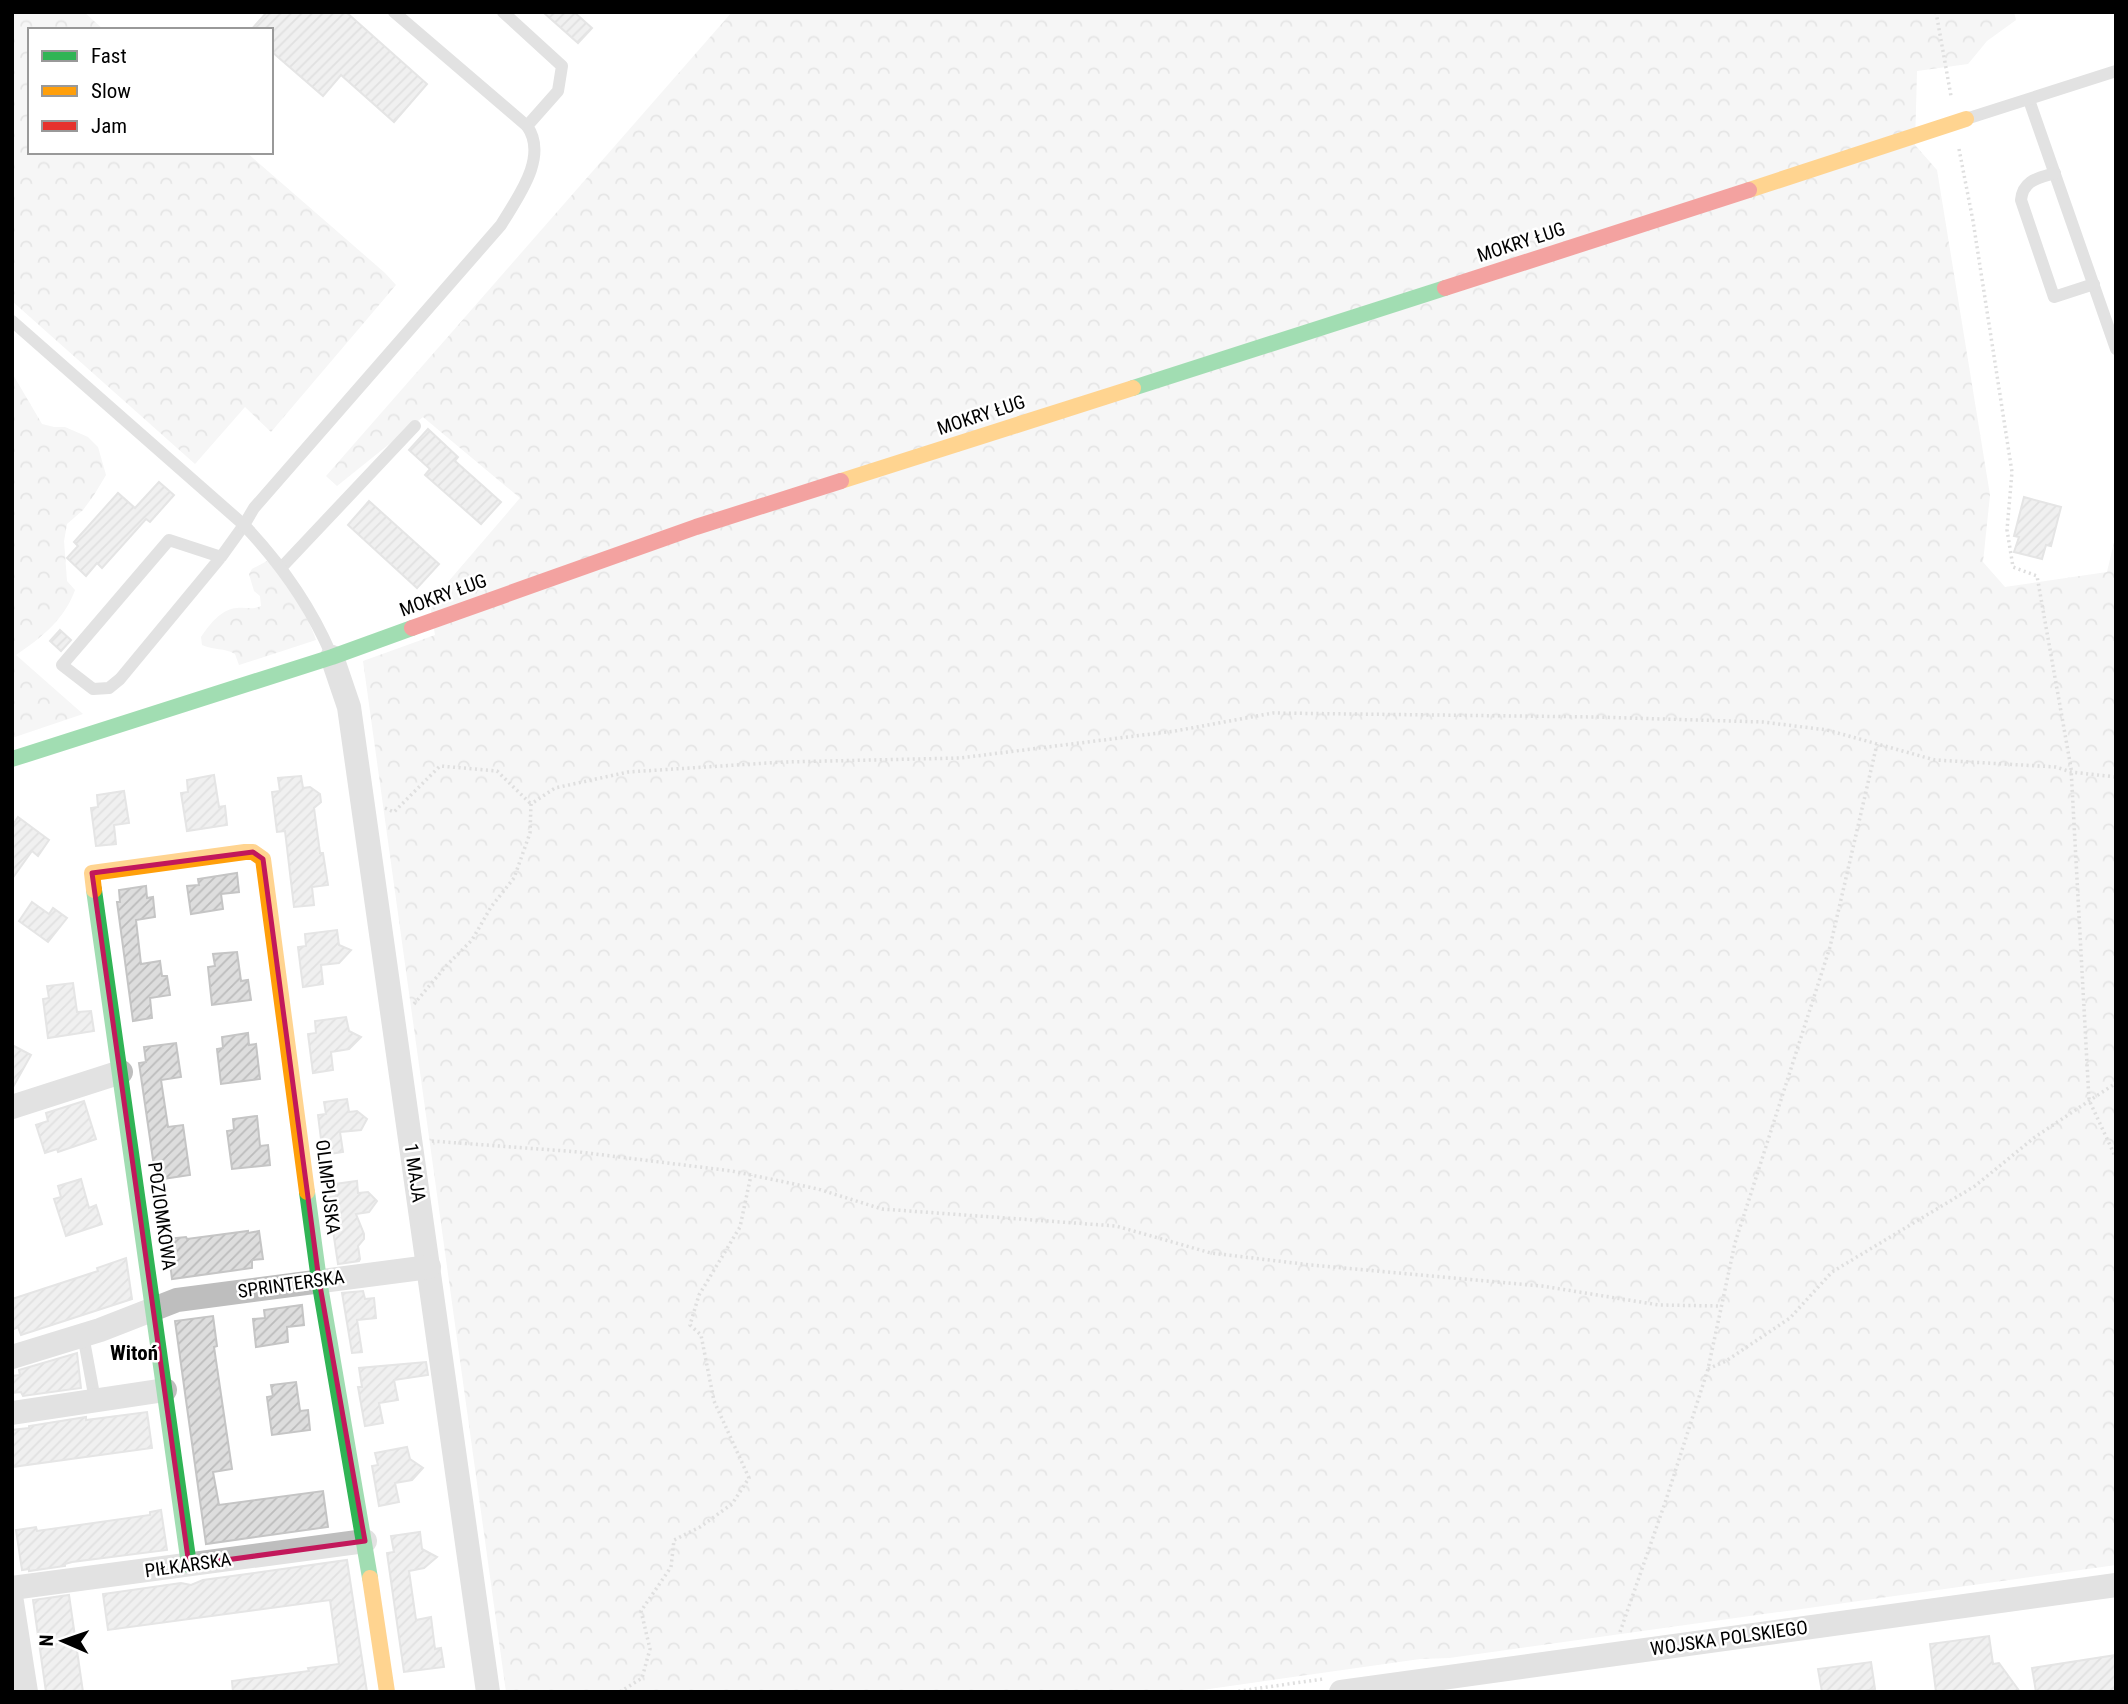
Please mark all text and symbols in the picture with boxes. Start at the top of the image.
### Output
legend [28,28,273,154]
text: Fast [91,44,127,68]
text: Slow [91,79,131,103]
text: Jam [91,114,127,138]
street label: MOKRY ŁUG [1474,217,1568,267]
street label: MOKRY ŁUG [934,390,1028,440]
street label: MOKRY ŁUG [396,569,490,621]
street label: OLIMPIJSKA [311,1138,345,1236]
street label: 1 MAJA [399,1142,431,1204]
street label: POZIOMKOWA [143,1161,181,1271]
street label: SPRINTERSKA [236,1265,346,1303]
district label: Witoń [110,1341,158,1365]
street label: PIŁKARSKA [143,1548,233,1582]
north arrow [28,1606,98,1676]
street label: WOJSKA POLSKIEGO [1649,1616,1809,1660]
text: N [35,1634,58,1647]

